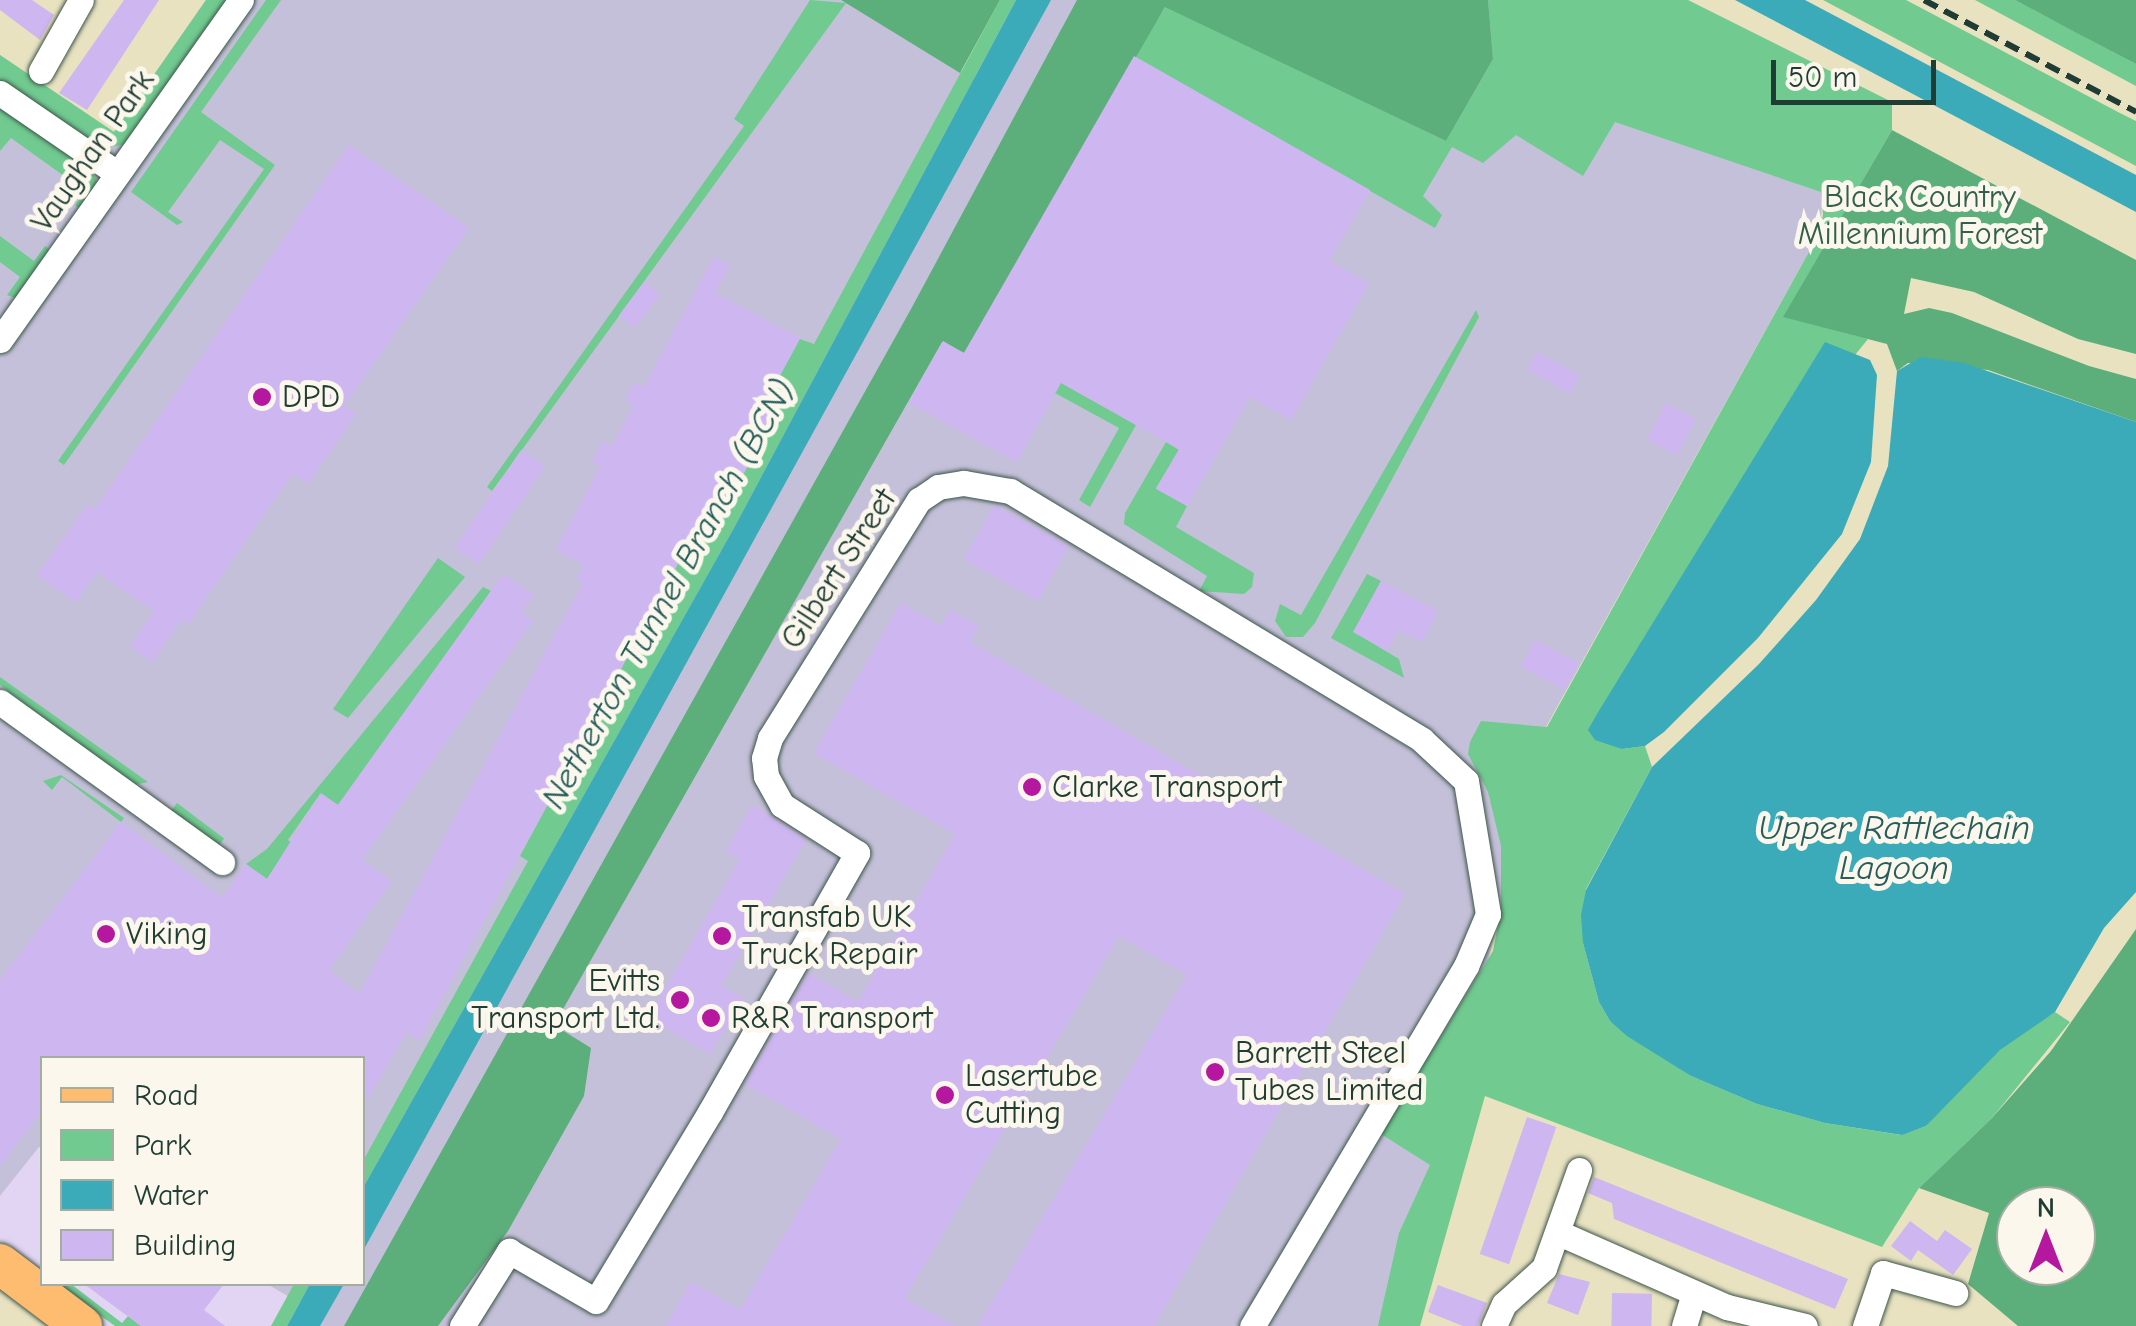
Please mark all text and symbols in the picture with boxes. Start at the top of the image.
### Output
scale bar [1776,40,1941,102]
text: 50 m [1788,60,1857,95]
street label: Vaughan Park [23,63,163,239]
park label: Black Country Millennium Forest [1798,179,2042,254]
water label: Netherton Tunnel Branch (BCN) [532,372,804,816]
place label: DPD [282,378,340,416]
marker: DPD [251,386,273,408]
street label: Gilbert Street [773,482,905,656]
place label: Clarke Transport [1052,768,1282,806]
marker: Clarke Transport [1021,776,1043,798]
water label: Upper Rattlechain Lagoon [1758,807,2030,889]
place label: Transfab UK Truck Repair [742,899,918,974]
place label: Viking [126,915,208,953]
marker: Viking [95,923,117,945]
marker: Transfab UK Truck Repair [711,925,733,947]
place label: Evitts Transport Ltd. [471,963,660,1038]
marker: Evitts Transport Ltd. [669,989,691,1011]
place label: R&R Transport [731,999,933,1037]
marker: R&R Transport [700,1007,722,1029]
place label: Barrett Steel Tubes Limited [1235,1035,1423,1110]
legend [40,1056,365,1286]
place label: Lasertube Cutting [965,1058,1098,1133]
marker: Barrett Steel Tubes Limited [1204,1061,1226,1083]
text: Road [134,1078,199,1113]
marker: Lasertube Cutting [934,1084,956,1106]
text: Park [134,1128,191,1163]
text: Water [134,1178,208,1213]
north arrow [1996,1186,2096,1286]
text: N [2037,1192,2055,1224]
text: Building [134,1228,237,1263]

